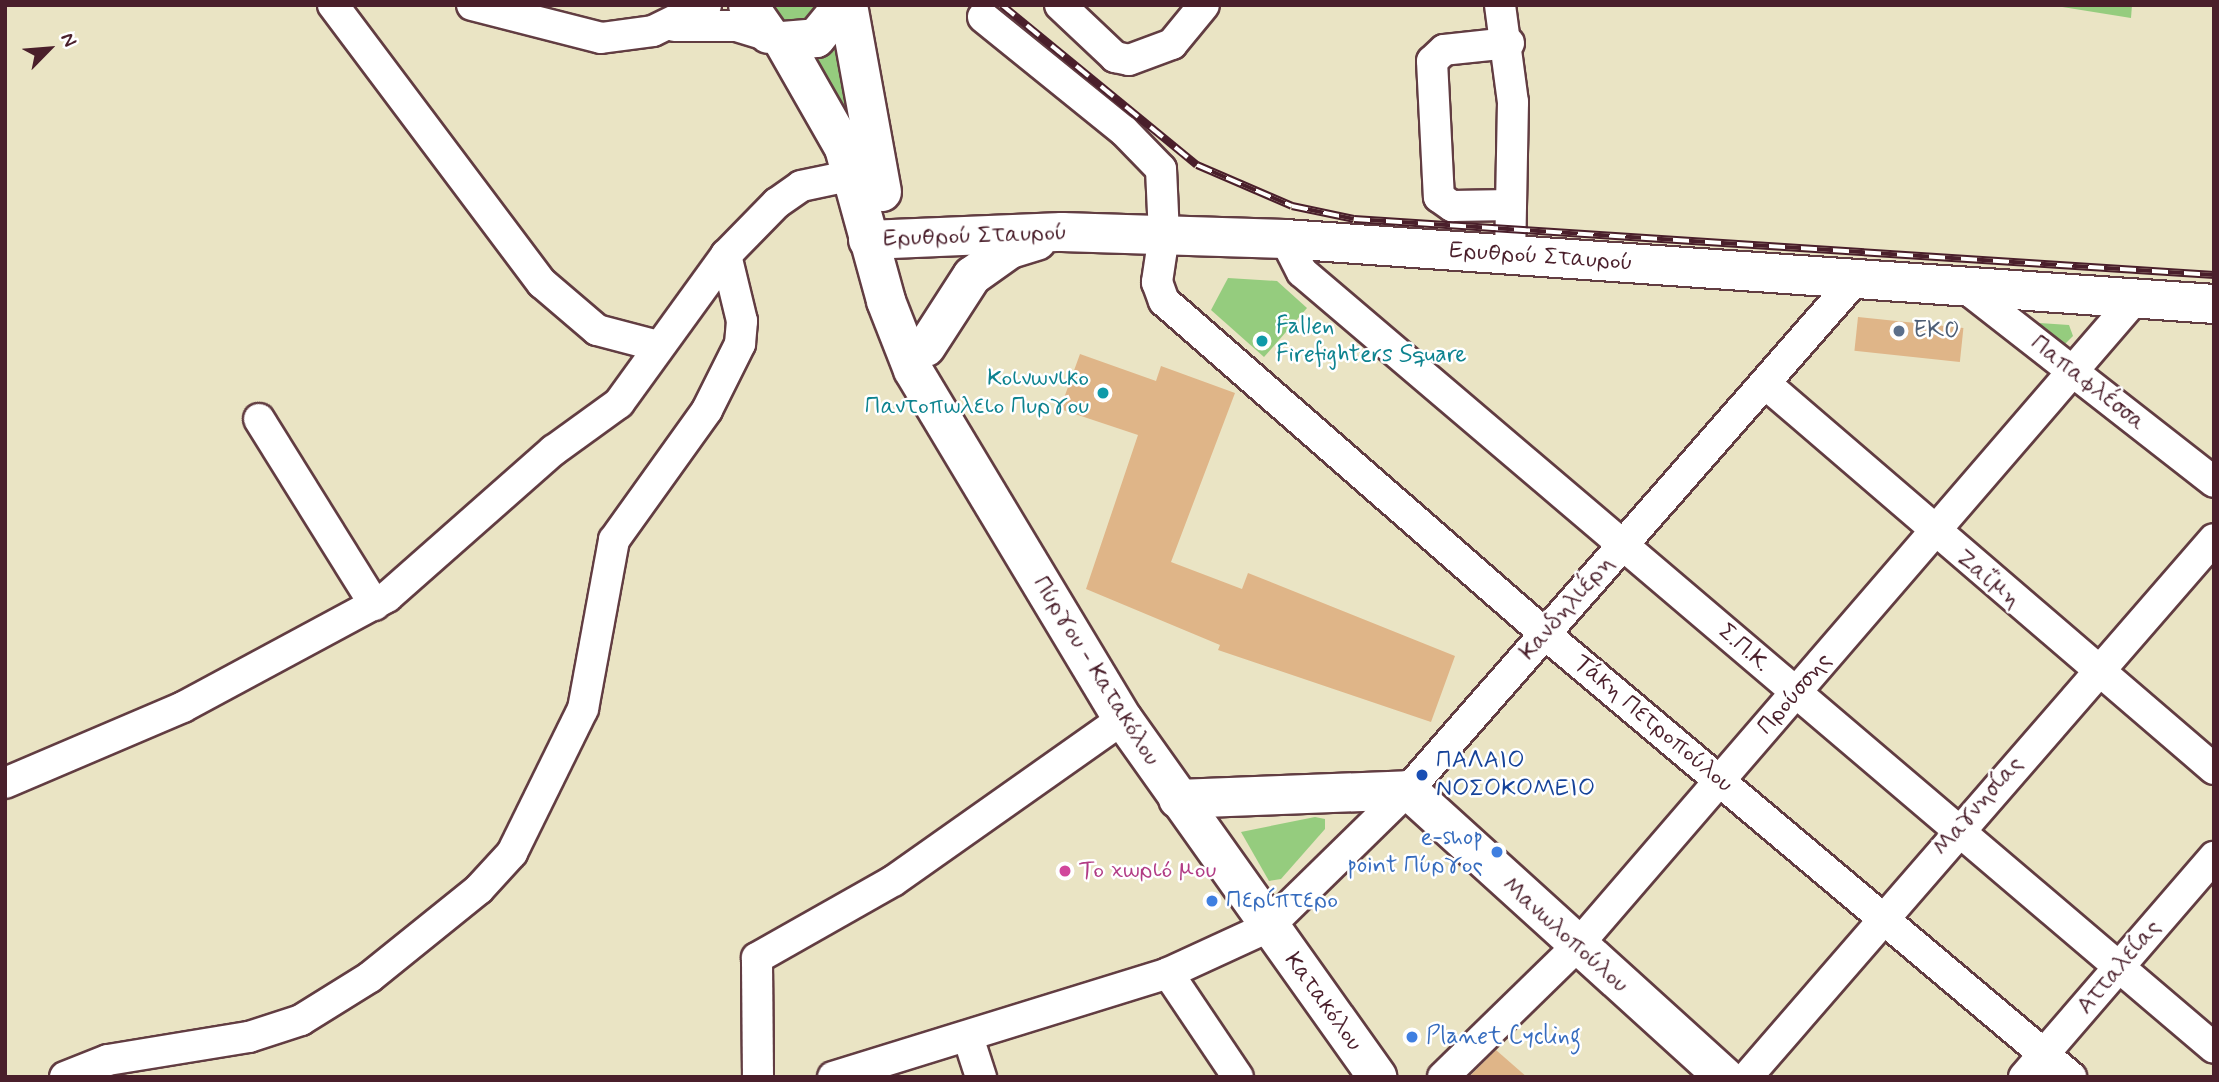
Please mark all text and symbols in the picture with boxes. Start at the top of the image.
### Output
north arrow [14,14,84,84]
text: N [54,29,82,51]
street label: Ερυθρού Σταυρού [883,218,1067,254]
street label: Ερυθρού Σταυρού [1448,236,1634,278]
place label: Fallen Firefighters Square [1276,313,1470,369]
place label: EKO [1913,317,1960,345]
marker: EKO [1891,323,1907,339]
street label: Παπαφλέσσα [2025,329,2151,437]
marker: Fallen Firefighters Square [1254,333,1270,349]
place label: Κοινωνικο Παντοπωλειο Πυργου [865,365,1089,421]
marker: Κοινωνικο Παντοπωλειο Πυργου [1095,385,1111,401]
street label: Ζαΐμη [1950,543,2026,615]
street label: Κανδηλιέρη [1514,550,1620,666]
street label: Πύργου - Κατακόλου [1026,571,1166,771]
street label: Σ.Π.Κ. [1712,618,1776,678]
street label: Προύσσης [1752,647,1838,741]
street label: Τάκη Πετροπούλου [1567,649,1739,799]
place label: ΠΑΛΑΙΟ ΝΟΣΟΚΟΜΕΙΟ [1436,747,1595,803]
street label: Μαγνησίας [1927,750,2029,862]
marker: ΠΑΛΑΙΟ ΝΟΣΟΚΟΜΕΙΟ [1414,767,1430,783]
place label: e-shop point Πύργος [1347,824,1483,880]
marker: e-shop point Πύργος [1489,844,1505,860]
place label: Το χωριό μου [1079,857,1216,885]
marker: Το χωριό μου [1057,863,1073,879]
street label: Μανωλοπούλου [1496,871,1634,999]
place label: Περίπτερο [1226,887,1338,915]
marker: Περίπτερο [1204,893,1220,909]
street label: Ατταλείας [2071,914,2167,1020]
street label: Κατακόλου [1278,947,1368,1057]
place label: Planet Cycling [1426,1023,1585,1051]
marker: Planet Cycling [1404,1029,1420,1045]

